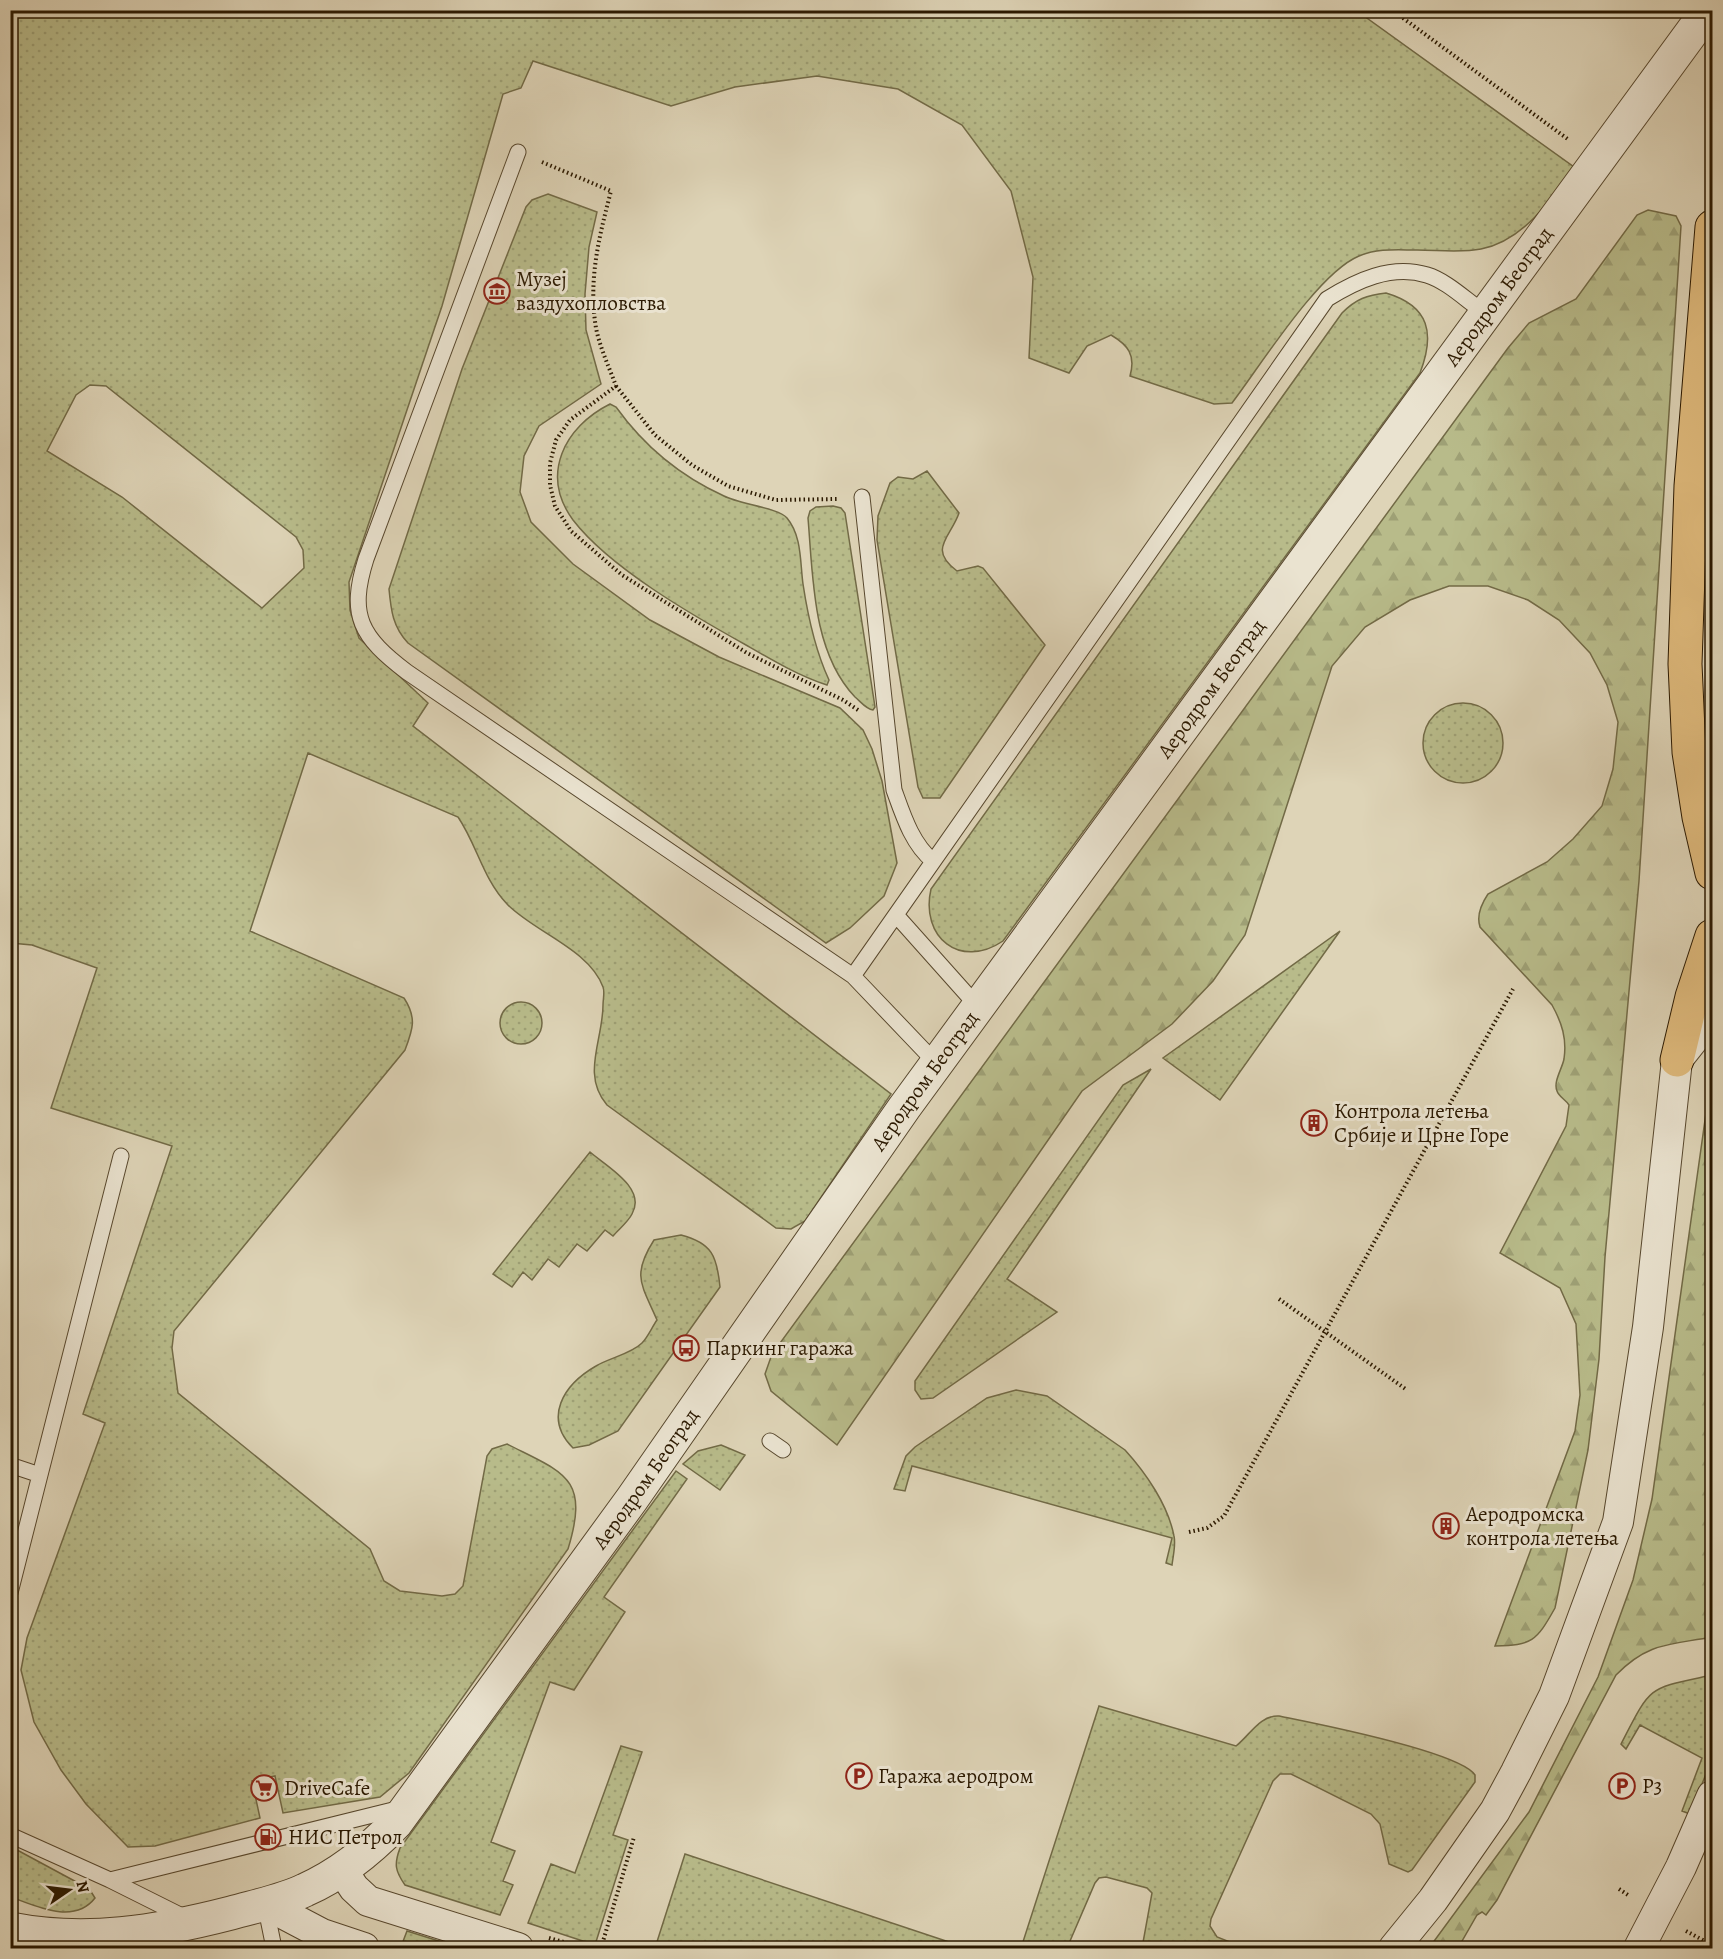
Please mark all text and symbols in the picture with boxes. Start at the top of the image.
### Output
street label: Аеродром Београд [1437,221,1559,372]
place label: Музеј ваздухопловства [516,265,666,317]
museum icon: Музеј ваздухопловства [482,276,512,306]
street label: Аеродром Београд [1150,613,1272,764]
street label: Аеродром Београд [864,1005,984,1157]
place label: Контрола летења Србије и Црне Горе [1334,1097,1509,1149]
building icon: Контрола летења Србије и Црне Горе [1299,1108,1329,1138]
bus stop icon: Паркинг гаража [671,1333,701,1363]
place label: Паркинг гаража [706,1334,854,1362]
street label: Аеродром Београд [586,1403,705,1555]
place label: Аеродромска контрола летења [1465,1500,1619,1552]
building icon: Аеродромска контрола летења [1431,1511,1461,1541]
parking icon: Гаража аеродром [844,1761,874,1791]
place label: Гаража аеродром [878,1762,1034,1790]
parking icon: P3 [1607,1771,1637,1801]
place label: P3 [1642,1772,1662,1800]
supermarket icon: DriveCafe [249,1773,279,1803]
place label: DriveCafe [284,1774,370,1802]
fuel station icon: НИС Петрол [253,1822,283,1852]
place label: НИС Петрол [288,1823,402,1851]
north arrow [39,1860,99,1920]
text: N [71,1878,95,1895]

